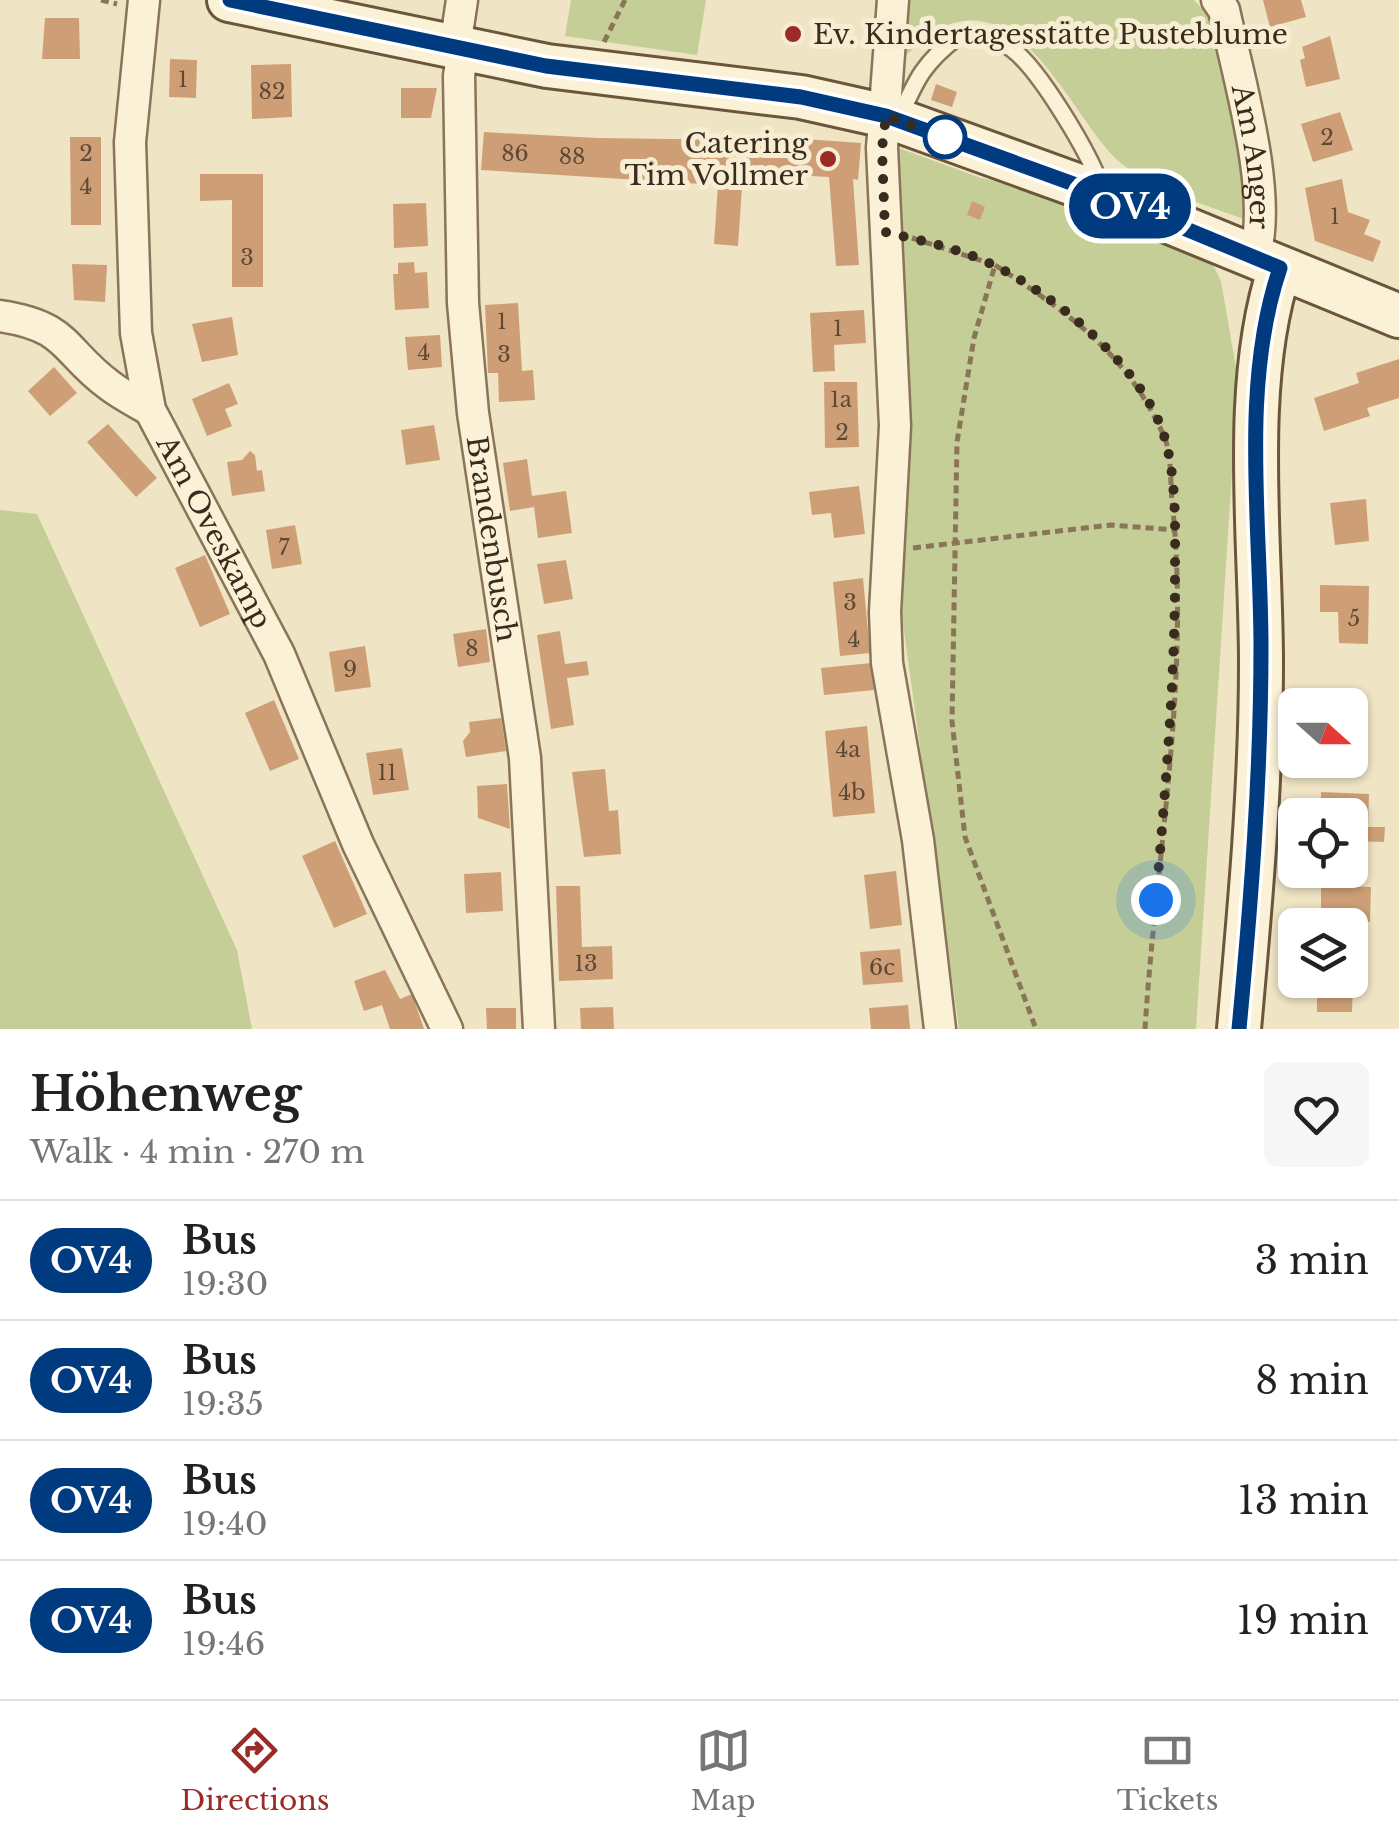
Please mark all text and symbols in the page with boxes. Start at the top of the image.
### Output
place label: Ev. Kindertagesstätte Pusteblume [813,17,1288,52]
marker: Ev. Kindertagesstätte Pusteblume [782,23,804,45]
house number: 1 [178,66,188,93]
house number: 82 [259,78,285,105]
street label: Am Anger [1224,80,1278,230]
unlabelled marker [924,116,966,158]
house number: 2 [1320,124,1334,151]
place label: Catering Tim Vollmer [624,126,809,193]
house number: 2 [79,140,93,167]
house number: 86 [501,140,529,167]
house number: 88 [559,143,585,170]
marker: Catering Tim Vollmer [817,148,839,170]
house number: 4 [80,173,92,200]
line badge: OV4 [1072,174,1188,238]
text: OV4 [1089,185,1171,228]
house number: 1 [1330,203,1340,230]
house number: 3 [240,244,254,271]
house number: 1 [497,308,507,335]
house number: 1 [833,315,843,342]
house number: 4 [418,339,430,366]
house number: 3 [497,341,511,368]
house number: 1a [830,386,853,413]
house number: 2 [835,419,849,446]
street label: Am Oveskamp [149,429,280,634]
street label: Brandenbusch [459,433,525,644]
house number: 7 [278,534,290,561]
house number: 3 [843,589,857,616]
house number: 5 [1348,605,1360,632]
house number: 4 [848,626,860,653]
house number: 8 [465,635,479,662]
house number: 9 [343,656,357,683]
north arrow [1278,688,1368,778]
map controls [1278,688,1368,998]
house number: 4a [835,736,861,763]
house number: 11 [377,759,397,786]
house number: 4b [838,779,866,806]
button: locate [1278,798,1368,888]
your location [1131,875,1181,925]
button: layers [1278,908,1368,998]
house number: 13 [574,950,598,977]
house number: 6c [869,954,895,981]
button: heart [1264,1062,1369,1167]
text: Höhenweg [30,1064,301,1124]
text: Walk · 4 min · 270 m [30,1132,365,1172]
text: Bus [182,1217,257,1264]
text: 3 min [1255,1237,1369,1284]
text: OV4 [50,1239,132,1282]
text: 19:30 [182,1264,268,1304]
text: Bus [182,1337,257,1384]
text: 8 min [1255,1357,1369,1404]
text: OV4 [50,1359,132,1402]
text: 19:35 [182,1384,264,1424]
text: Bus [182,1457,257,1504]
text: 13 min [1238,1477,1369,1524]
text: OV4 [50,1479,132,1522]
text: 19:40 [182,1504,267,1544]
text: Bus [182,1577,257,1624]
text: 19 min [1237,1597,1369,1644]
text: OV4 [50,1599,132,1642]
text: 19:46 [182,1624,265,1664]
tab: Directions [181,1723,329,1818]
tab: Map [691,1723,756,1818]
tab: Tickets [1117,1723,1218,1818]

